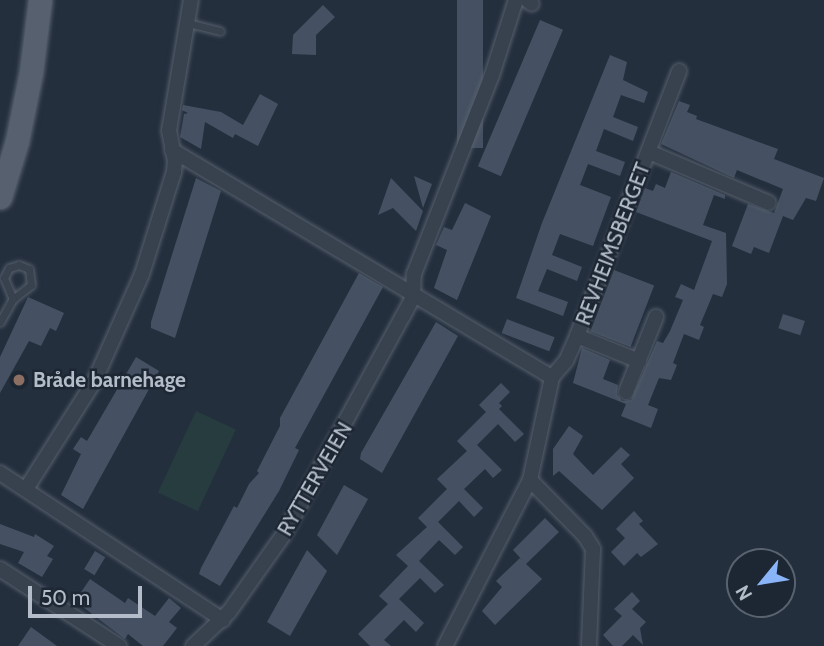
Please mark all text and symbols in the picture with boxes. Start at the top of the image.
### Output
street label: REVHEIMSBERGET [570,159,656,329]
place label: Bråde barnehage [33,367,186,393]
marker: Bråde barnehage [11,372,27,388]
street label: RYTTERVEIEN [272,418,358,540]
north arrow [726,548,796,618]
scale bar [32,572,145,616]
text: N [731,581,757,604]
text: 50 m [41,585,90,610]

